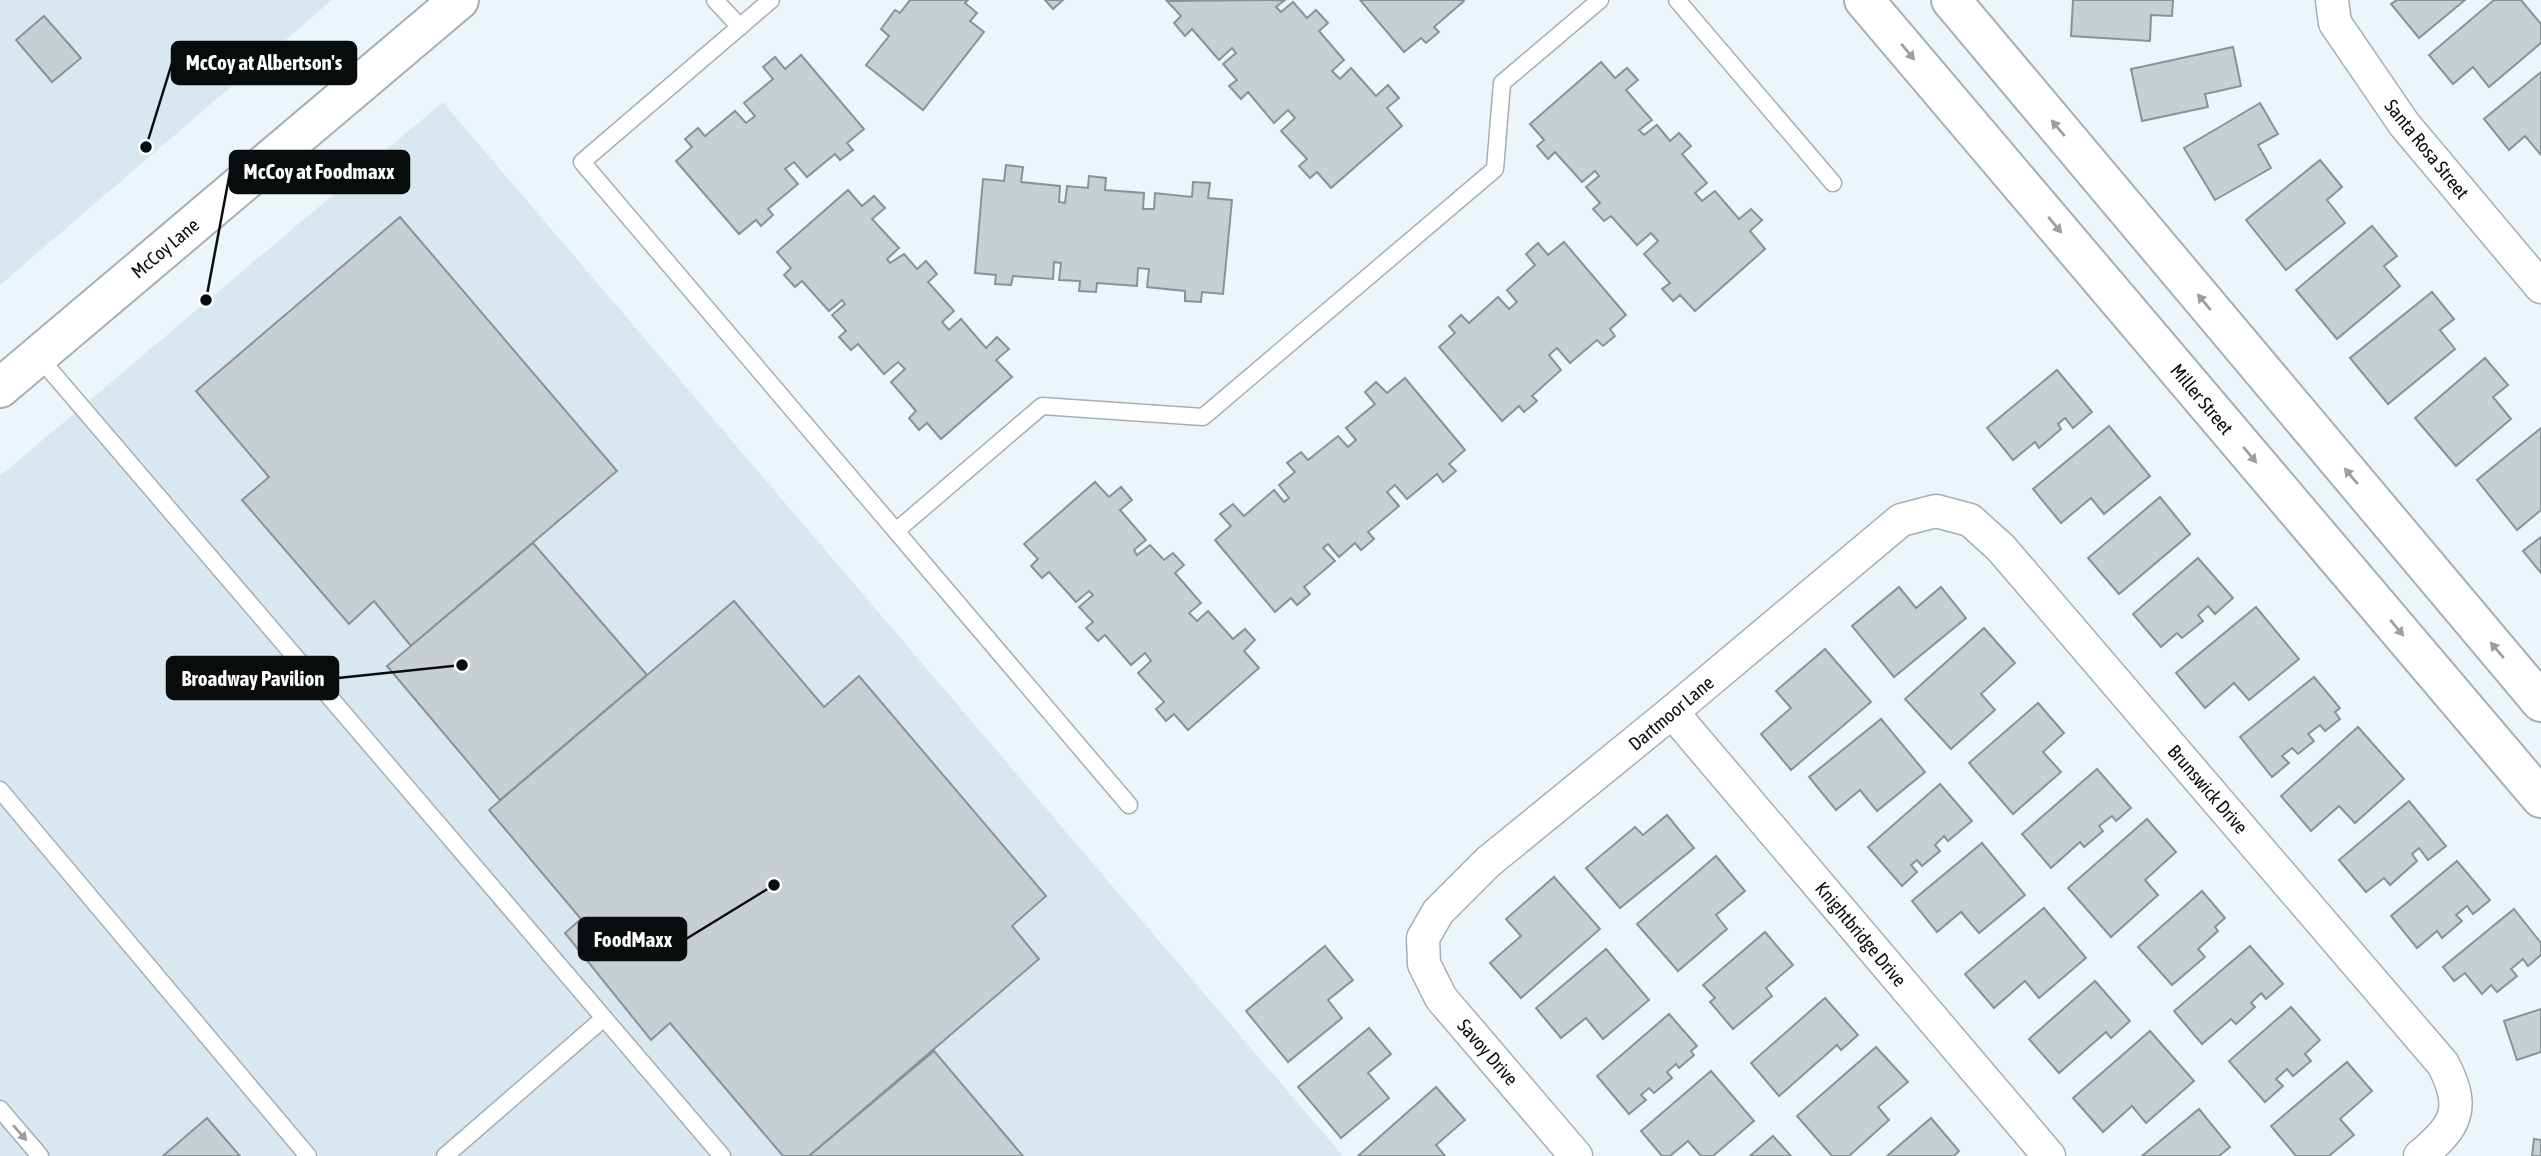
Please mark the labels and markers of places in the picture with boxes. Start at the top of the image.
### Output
callout: McCoy at Albertson's [172,42,356,84]
callout: McCoy at Foodmaxx [230,151,409,193]
callout: Broadway Pavilion [167,657,338,699]
callout: FoodMaxx [579,918,686,960]

